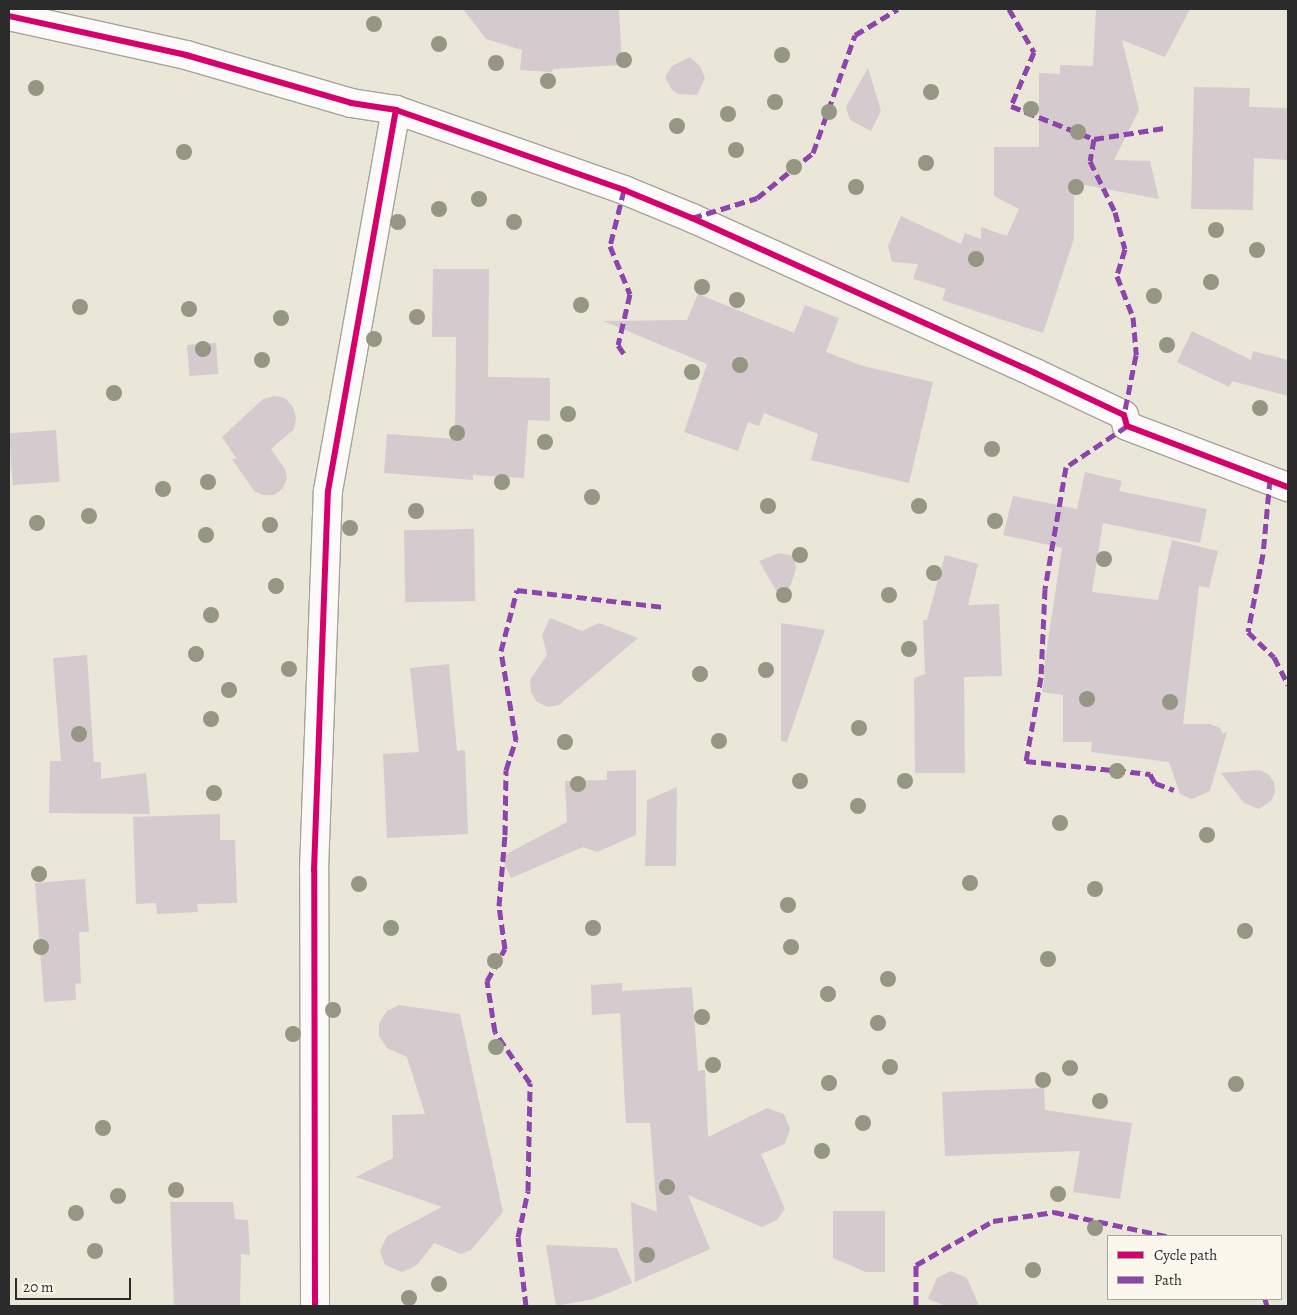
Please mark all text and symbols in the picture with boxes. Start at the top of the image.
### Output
legend [1107,1235,1282,1300]
text: Cycle path [1154,1245,1217,1265]
scale bar [18,1268,134,1300]
text: Path [1154,1270,1182,1290]
text: 20 m [23,1277,54,1297]

